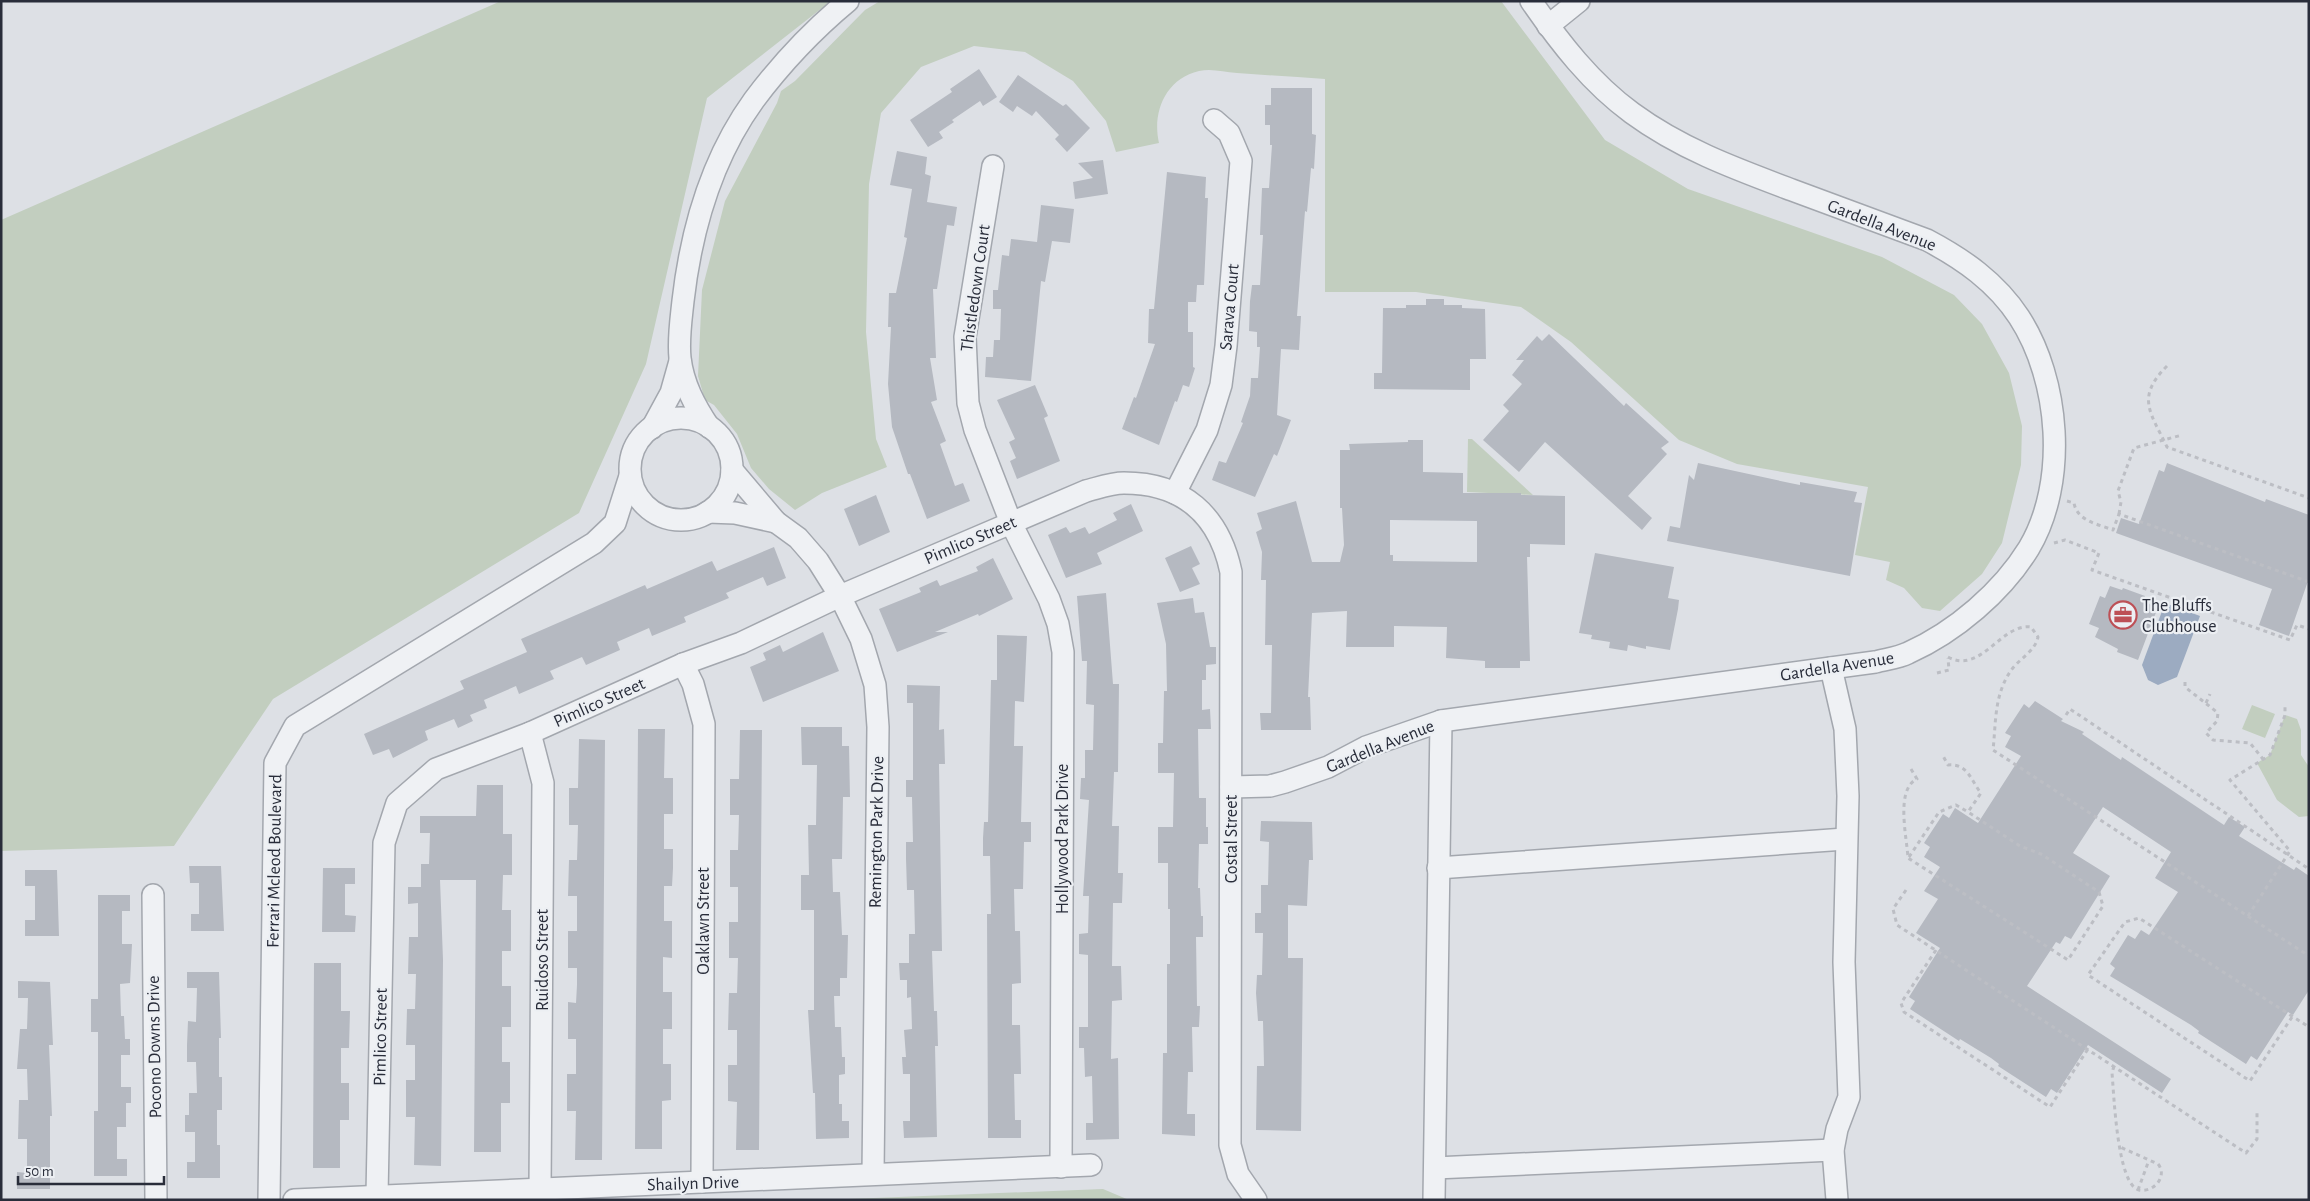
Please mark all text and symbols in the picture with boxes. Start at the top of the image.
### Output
street label: Gardella Avenue [1825,197,1938,255]
street label: Thistledown Court [958,223,994,353]
street label: Sarava Court [1217,263,1243,351]
street label: Pimlico Street [922,513,1019,568]
place label: The Bluffs Clubhouse [2142,597,2217,636]
office icon: The Bluffs Clubhouse [2108,600,2138,630]
street label: Gardella Avenue [1779,649,1895,685]
street label: Pimlico Street [551,675,648,731]
street label: Gardella Avenue [1324,717,1437,777]
street label: Remington Park Drive [867,756,887,908]
street label: Hollywood Park Drive [1054,764,1072,914]
street label: Ferrari Mcleod Boulevard [264,774,286,948]
street label: Costal Street [1223,795,1241,883]
street label: Oaklawn Street [695,867,713,975]
street label: Ruidoso Street [534,909,552,1011]
street label: Pocono Downs Drive [145,975,165,1119]
street label: Pimlico Street [371,988,391,1086]
scale bar [18,1154,164,1186]
text: 50 m [25,1164,54,1179]
street label: Shailyn Drive [647,1173,739,1195]

